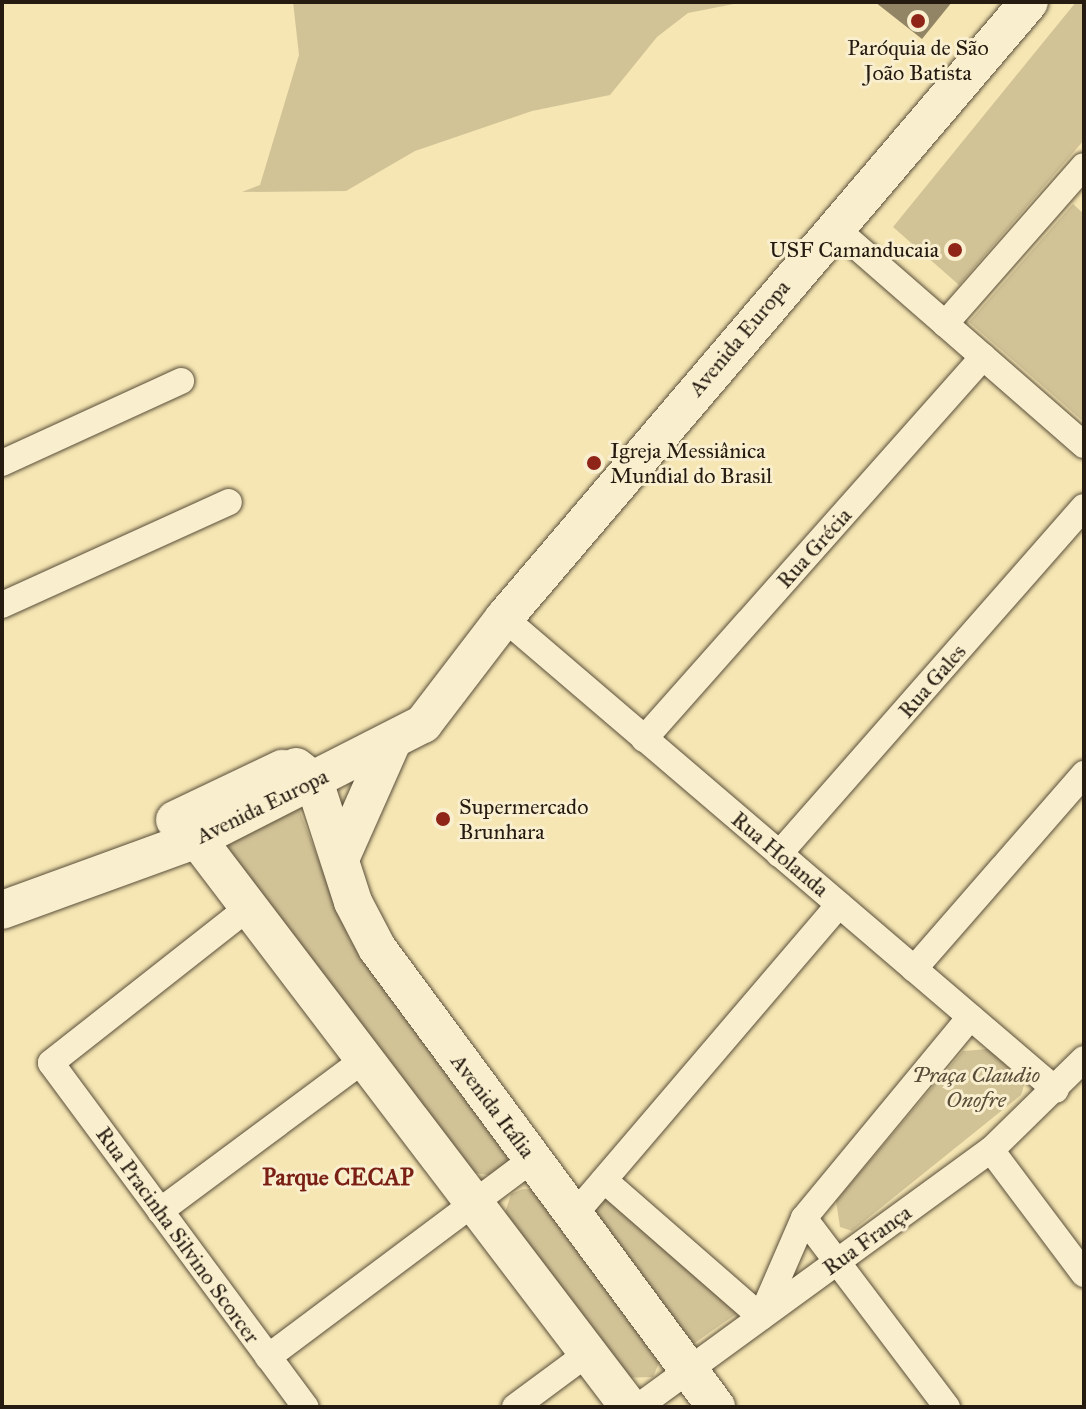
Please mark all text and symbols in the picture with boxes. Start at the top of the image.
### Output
marker: Paróquia de São João Batista [909,12,927,30]
place label: Paróquia de São João Batista [847,34,989,86]
place label: USF Camanducaia [769,237,939,263]
marker: USF Camanducaia [946,241,964,259]
street label: Avenida Europa [683,275,795,401]
place label: Igreja Messiânica Mundial do Brasil [610,437,772,488]
marker: Igreja Messiânica Mundial do Brasil [585,454,603,472]
street label: Rua Grécia [771,502,857,594]
street label: Rua Gales [893,639,971,723]
street label: Avenida Europa [192,763,332,849]
place label: Supermercado Brunhara [459,793,588,844]
street label: Rua Holanda [726,806,834,902]
marker: Supermercado Brunhara [434,810,452,828]
street label: Avenida Itália [445,1049,541,1163]
park label: Praça Claudio Onofre [912,1061,1040,1112]
street label: Rua Pracinha Silvino Scorcer [90,1121,266,1349]
district label: Parque CECAP [262,1164,414,1192]
street label: Rua França [818,1199,916,1281]

